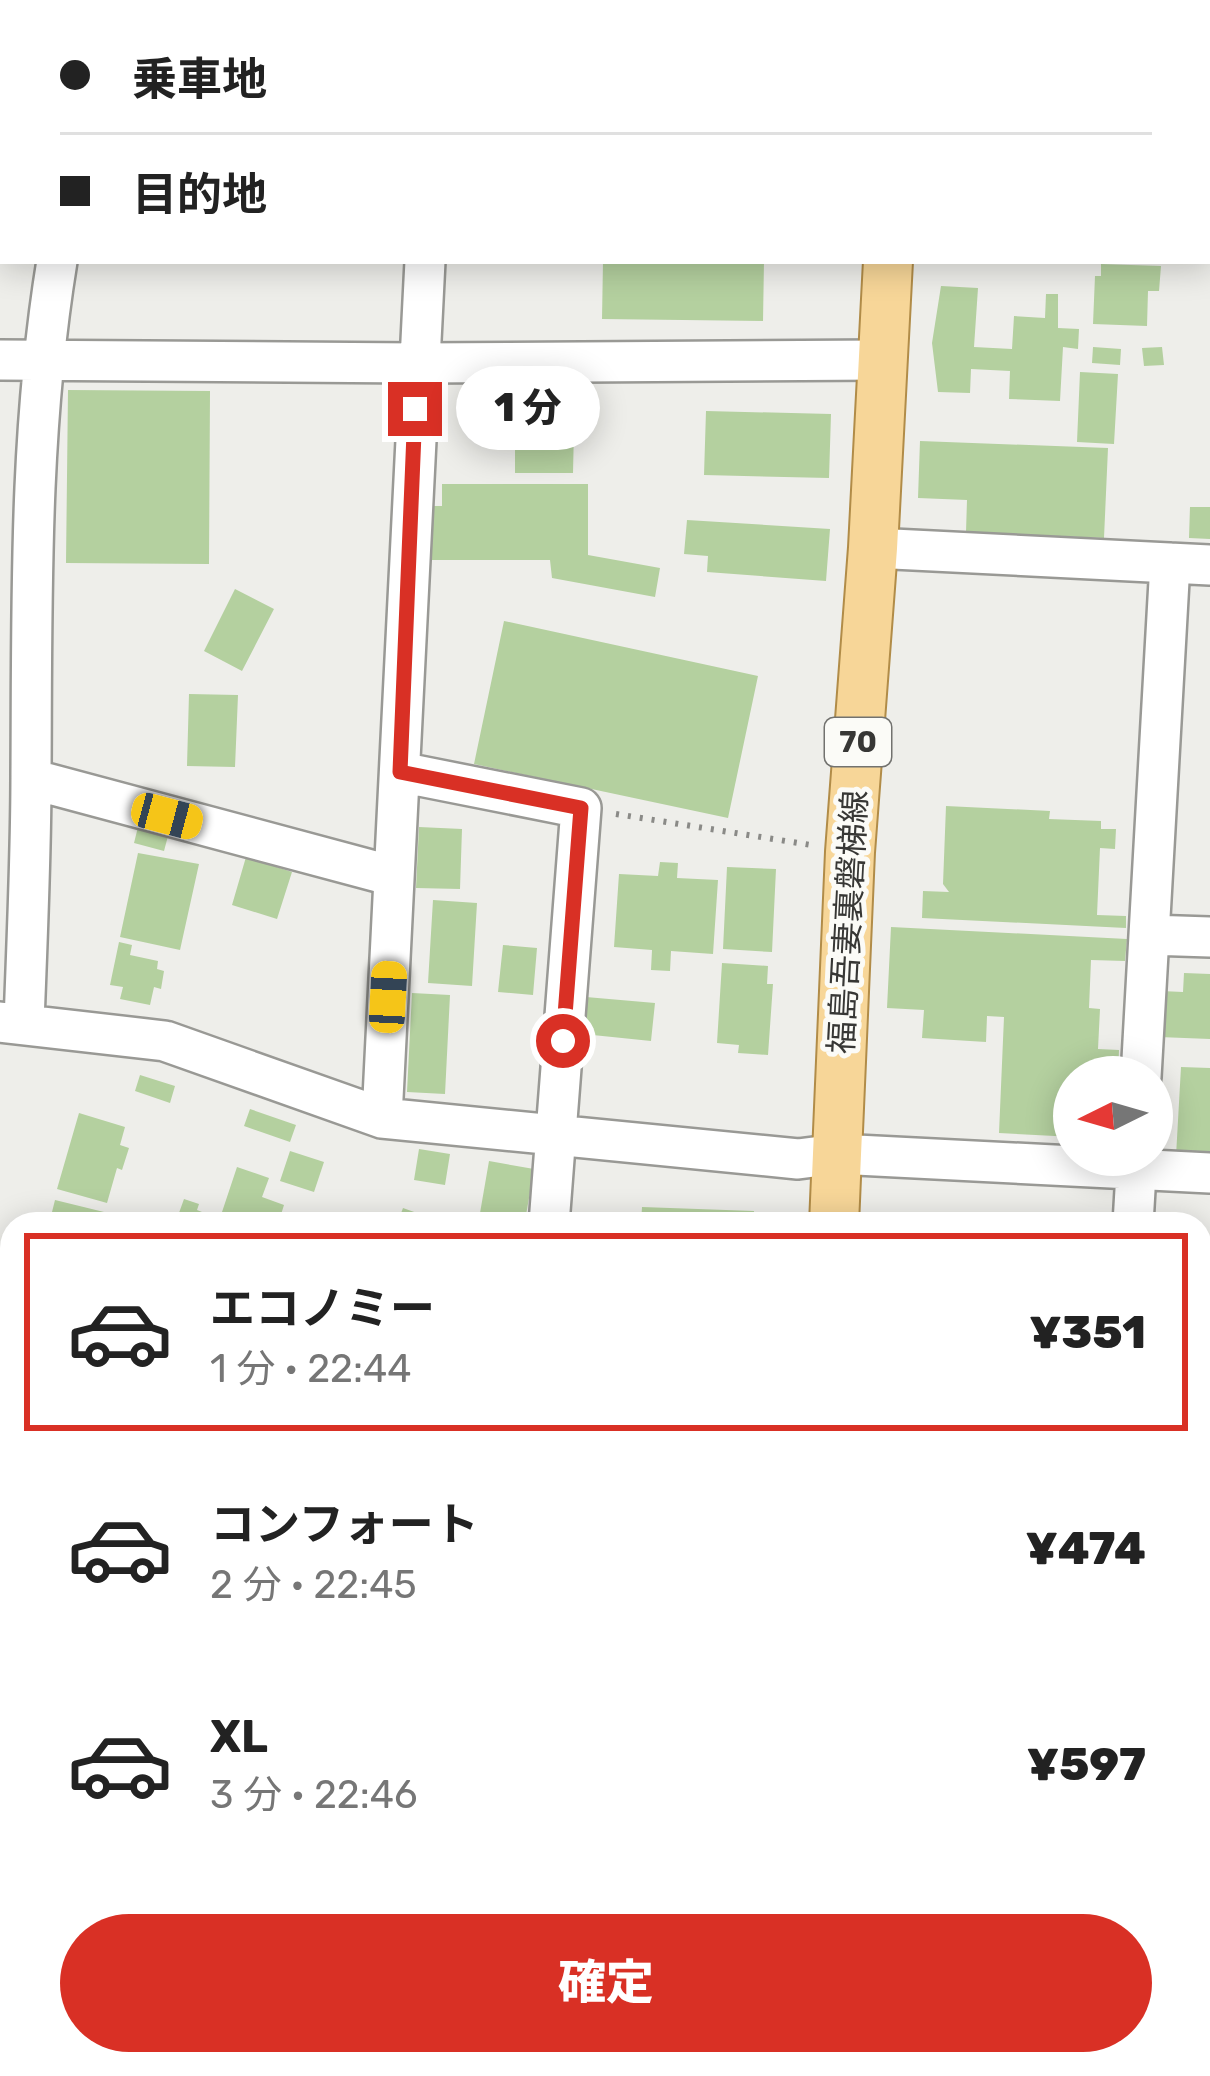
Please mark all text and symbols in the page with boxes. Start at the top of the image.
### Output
text: 乗車地 [132,53,267,106]
text: 目的地 [132,168,267,221]
callout: 1 分 [457,367,601,451]
route end [388,382,442,436]
text: 1 分 [494,385,562,431]
road number: 70 [825,718,891,766]
car [128,789,206,843]
street label: 福島吾妻裏磐梯線 [822,789,874,1055]
car [368,960,408,1034]
route start [536,1014,590,1068]
north arrow [1053,1056,1173,1176]
map controls [1053,1056,1173,1176]
icon: car [66,1278,174,1386]
text: エコノミー [210,1282,435,1335]
text: ¥351 [1029,1306,1146,1359]
text: 1 分 · 22:44 [210,1346,411,1392]
icon: car [66,1494,174,1602]
text: コンフォート [210,1498,479,1551]
text: ¥474 [1025,1522,1146,1575]
text: 2 分 · 22:45 [210,1562,417,1608]
icon: car [66,1710,174,1818]
text: XL [210,1710,268,1763]
text: ¥597 [1027,1738,1146,1791]
text: 3 分 · 22:46 [210,1772,417,1818]
button: 確定 [60,1914,1152,2052]

